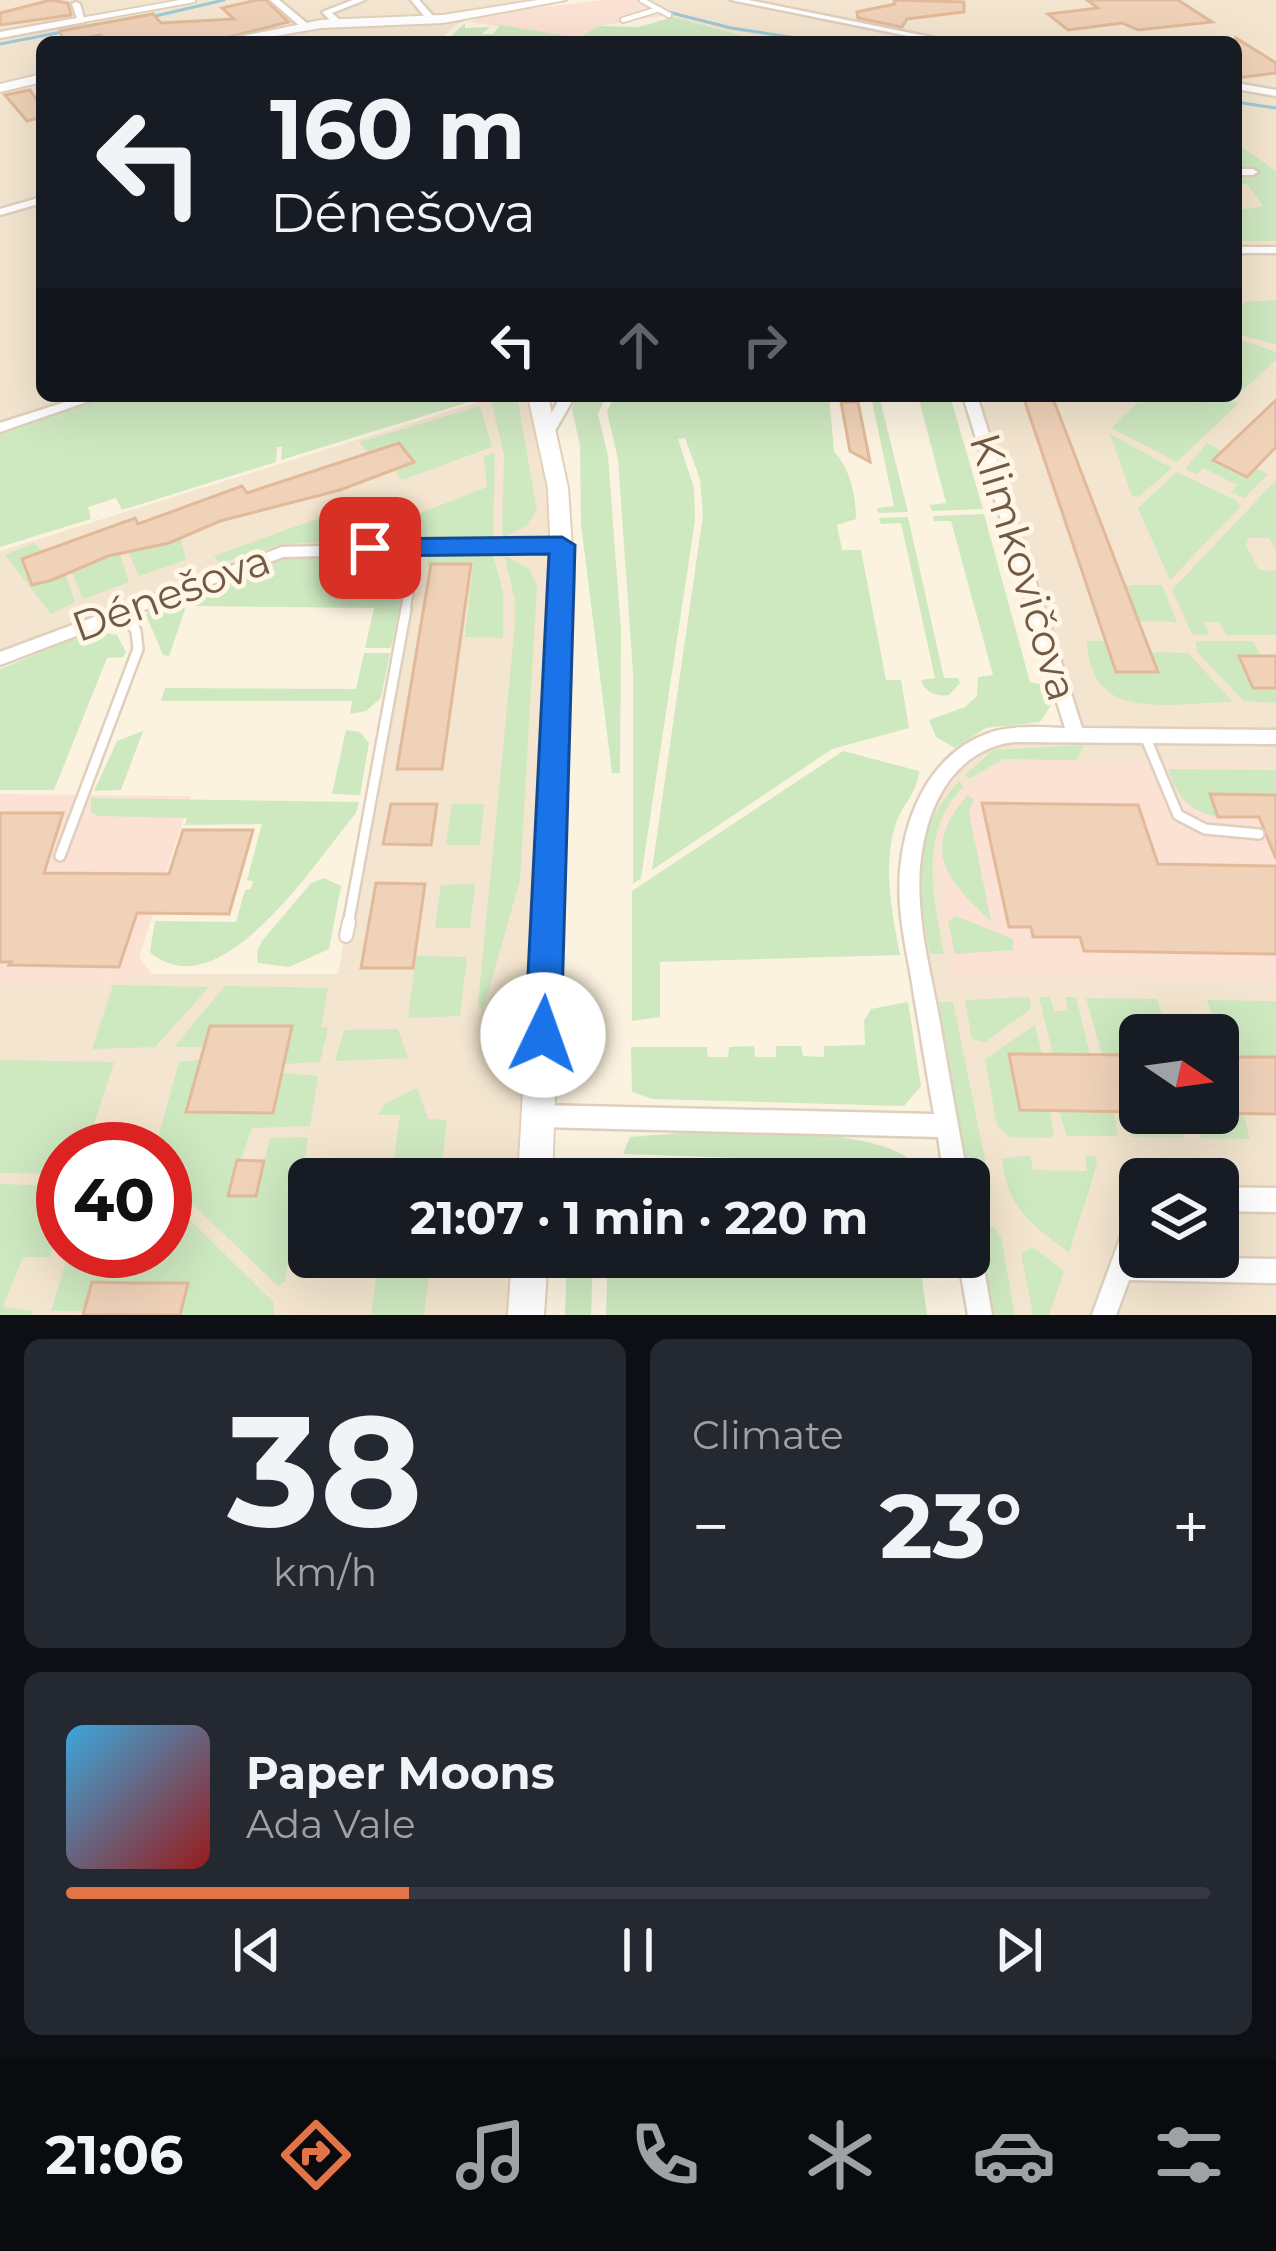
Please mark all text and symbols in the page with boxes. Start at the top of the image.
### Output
text: 160 m [270,78,525,180]
icon: left [72,84,228,240]
text: Dénešova [270,180,536,246]
icon: left [480,312,546,378]
icon: ahead [606,312,672,378]
icon: right [732,312,798,378]
street label: Klimkovičova [959,427,1089,707]
pin [319,497,421,599]
icon: arrive [337,515,403,581]
street label: Dénešova [65,533,277,653]
position arrow [480,972,606,1098]
north arrow [1119,1014,1239,1134]
map controls [1119,1014,1239,1278]
speed limit sign: 40 [36,1122,192,1278]
button: layers [1119,1158,1239,1278]
text: 21:07 · 1 min · 220 m [410,1190,868,1245]
text: 38 [227,1375,423,1565]
text: Climate [692,1411,844,1459]
text: 23° [880,1471,1022,1581]
text: − [692,1486,730,1567]
text: + [1172,1486,1210,1567]
text: km/h [273,1548,377,1596]
text: Paper Moons [246,1745,555,1800]
text: Ada Vale [246,1800,416,1848]
icon: previous [224,1917,290,1983]
icon: pause [605,1917,671,1983]
icon: next [986,1917,1052,1983]
icon: directions [274,2113,358,2197]
icon: music [449,2113,533,2197]
icon: phone [623,2113,707,2197]
icon: climate [798,2113,882,2197]
icon: car [972,2113,1056,2197]
icon: filters [1147,2113,1231,2197]
text: 21:06 [45,2122,184,2188]

